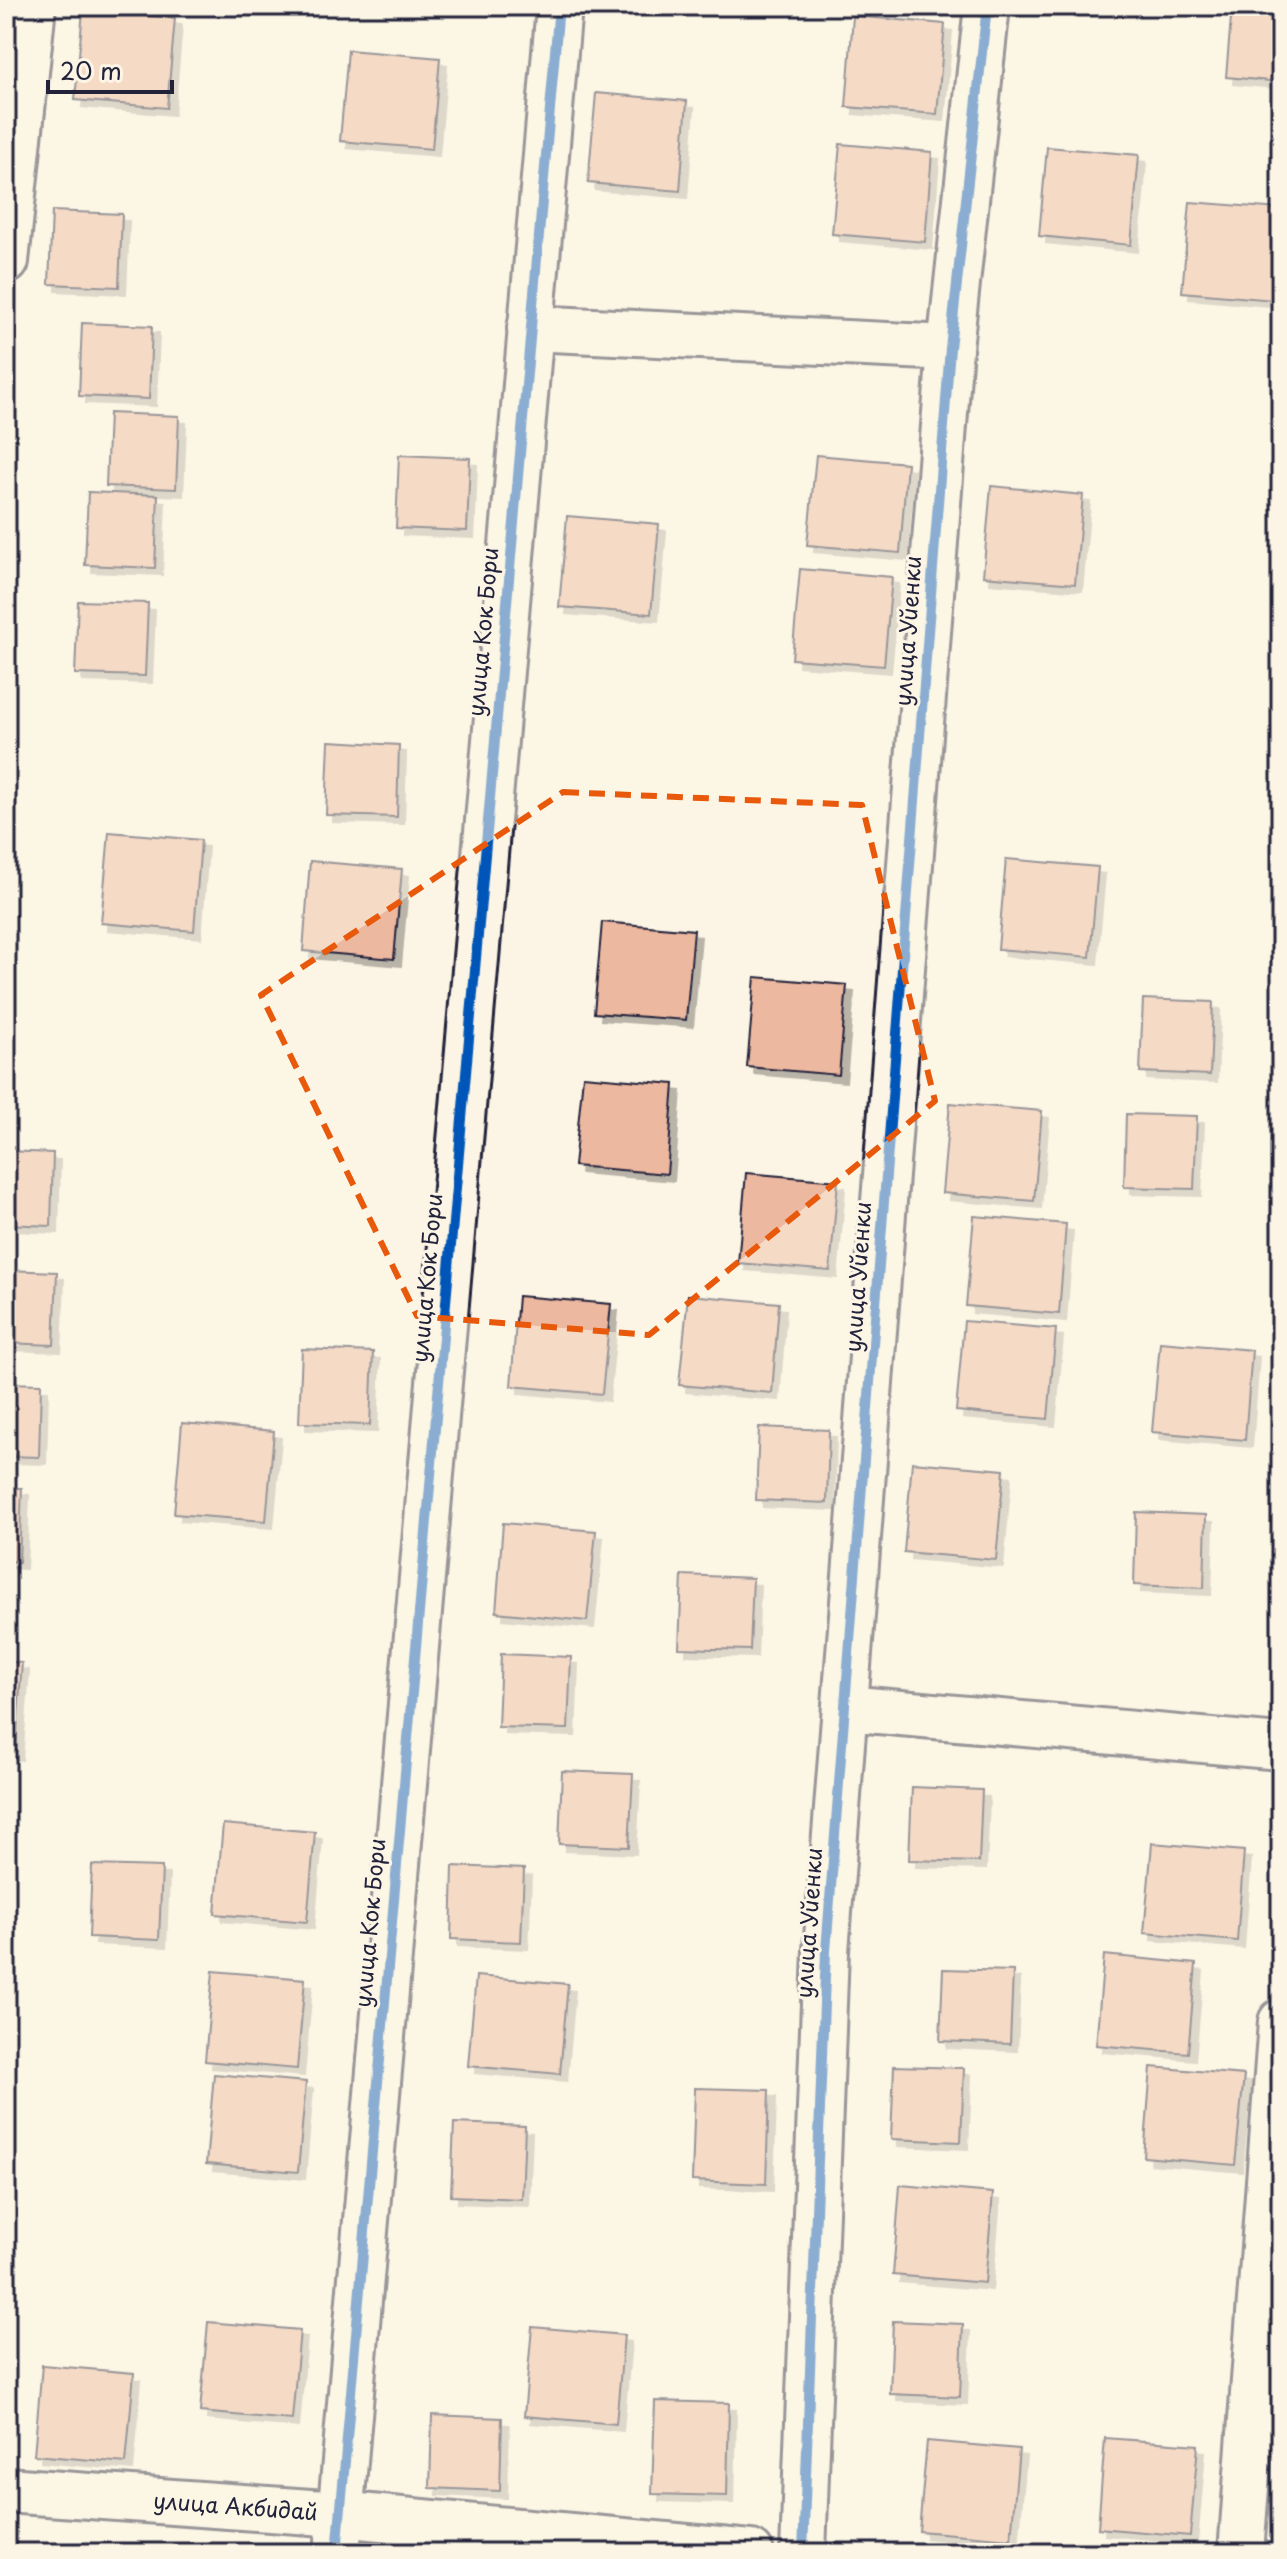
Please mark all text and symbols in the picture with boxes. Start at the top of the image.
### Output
scale bar [48,44,172,94]
text: 20 m [60,52,122,88]
street label: улица Кок Бори [458,546,505,718]
street label: улица Уйенки [885,555,928,707]
street label: улица Кок Бори [402,1192,449,1364]
street label: улица Уйенки [835,1201,878,1353]
street label: улица Кок Бори [345,1837,392,2009]
street label: улица Уйенки [786,1847,829,1999]
street label: улица Акбидай [152,2483,319,2527]

